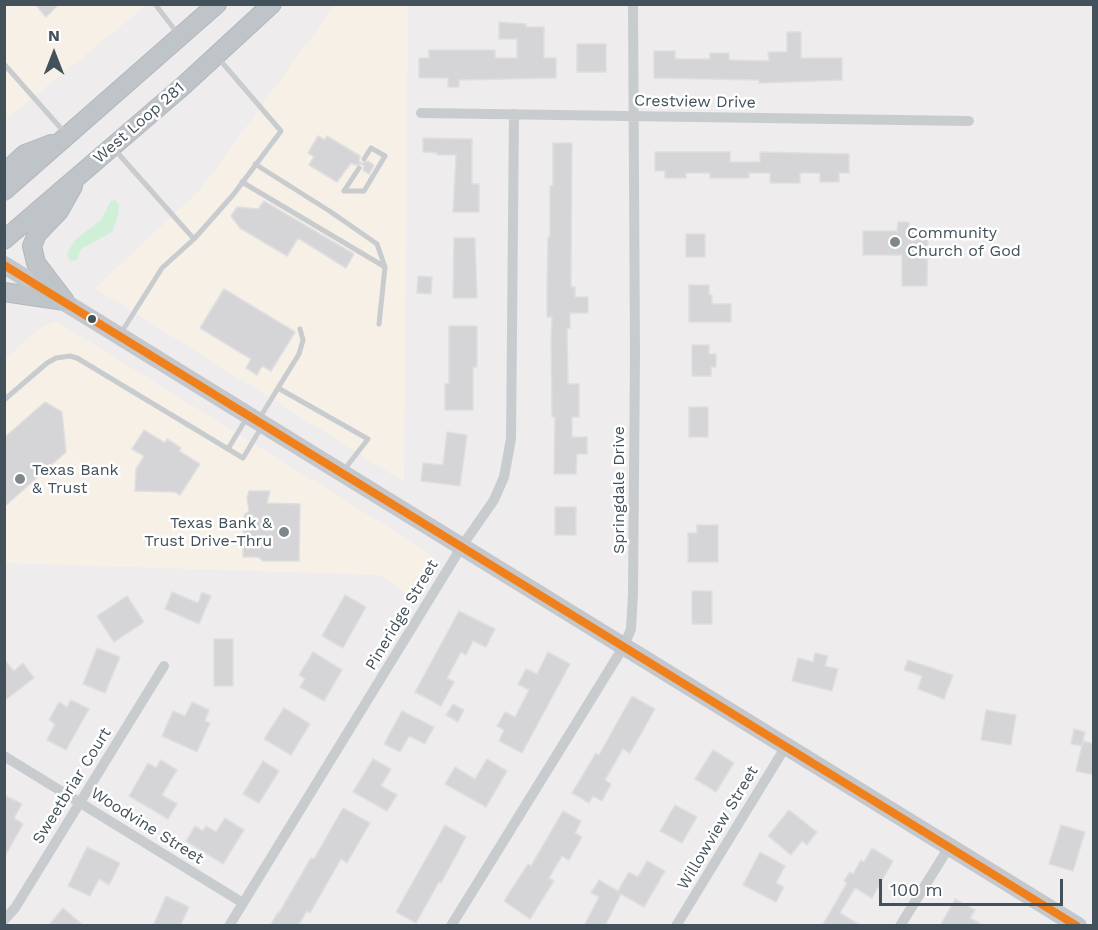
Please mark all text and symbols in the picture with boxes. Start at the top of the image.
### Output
north arrow [24,24,84,84]
text: N [48,26,60,45]
street label: West Loop 281 [90,78,188,168]
street label: Crestview Drive [634,91,756,113]
place label: Community Church of God [907,223,1021,261]
marker: Community Church of God [888,235,902,249]
unlabelled marker [86,313,98,325]
street label: Springdale Drive [609,426,629,554]
place label: Texas Bank & Trust [32,460,119,498]
marker: Texas Bank & Trust [13,472,27,486]
place label: Texas Bank & Trust Drive-Thru [144,513,272,551]
marker: Texas Bank & Trust Drive-Thru [277,525,291,539]
street label: Pineridge Street [361,556,443,674]
street label: Sweetbriar Court [29,724,115,848]
street label: Willowview Street [674,763,762,893]
street label: Woodvine Street [87,784,207,868]
scale bar [882,867,1066,905]
text: 100 m [890,879,943,900]

